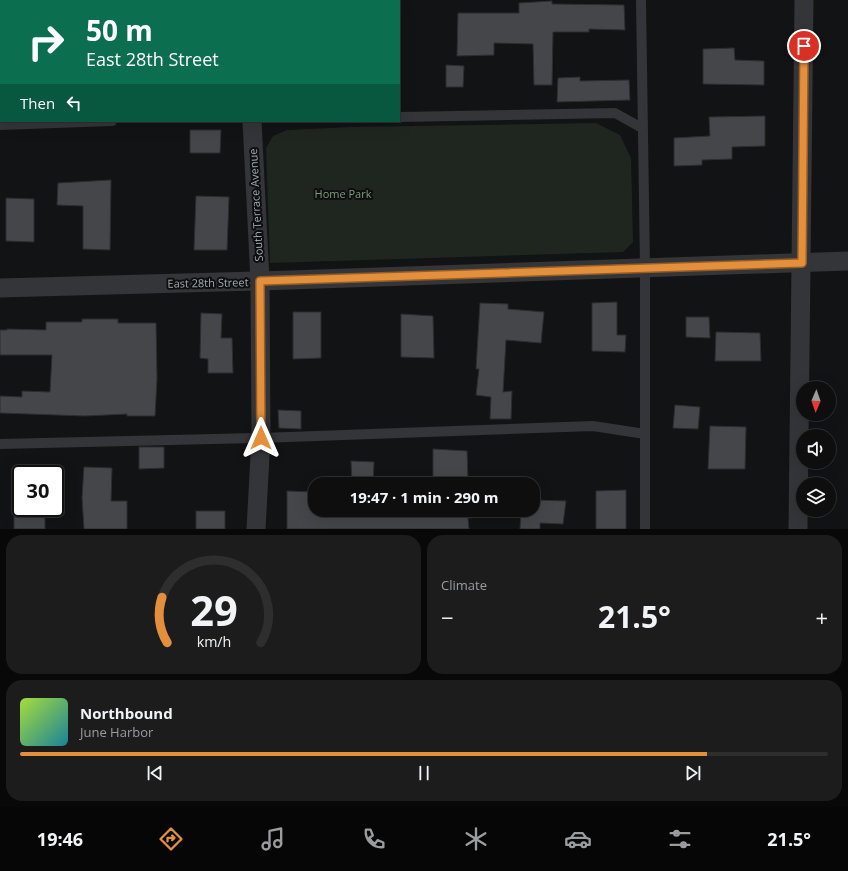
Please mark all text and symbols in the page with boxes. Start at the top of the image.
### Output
text: 50 m [86,11,153,49]
icon: right [20,16,72,68]
pin [787,29,821,63]
icon: arrive [793,35,815,57]
text: East 28th Street [86,47,219,71]
icon: left [63,92,85,114]
text: Then [20,93,55,113]
street label: South Terrace Avenue [245,148,266,262]
park label: Home Park [315,186,372,201]
street label: East 28th Street [167,274,249,291]
north arrow [796,381,836,421]
map controls [796,381,836,517]
position arrow [240,417,282,459]
button: sound [796,429,836,469]
speed limit sign: 30 [12,465,64,517]
button: layers [796,477,836,517]
text: 19:47 · 1 min · 290 m [350,487,498,507]
text: Climate [441,576,487,594]
text: 29 [190,581,237,637]
text: 21.5° [598,596,671,637]
text: − [441,602,454,632]
text: + [815,602,828,632]
text: km/h [196,631,231,650]
text: Northbound [80,703,173,723]
text: June Harbor [80,723,153,741]
icon: previous [144,762,166,784]
icon: pause [413,762,435,784]
icon: next [682,762,704,784]
icon: directions [157,825,185,853]
icon: music [259,825,287,853]
icon: phone [360,825,388,853]
icon: climate [462,825,490,853]
icon: car [564,825,592,853]
icon: filters [666,825,694,853]
text: 19:46 [37,827,83,851]
text: 21.5° [767,827,811,851]

